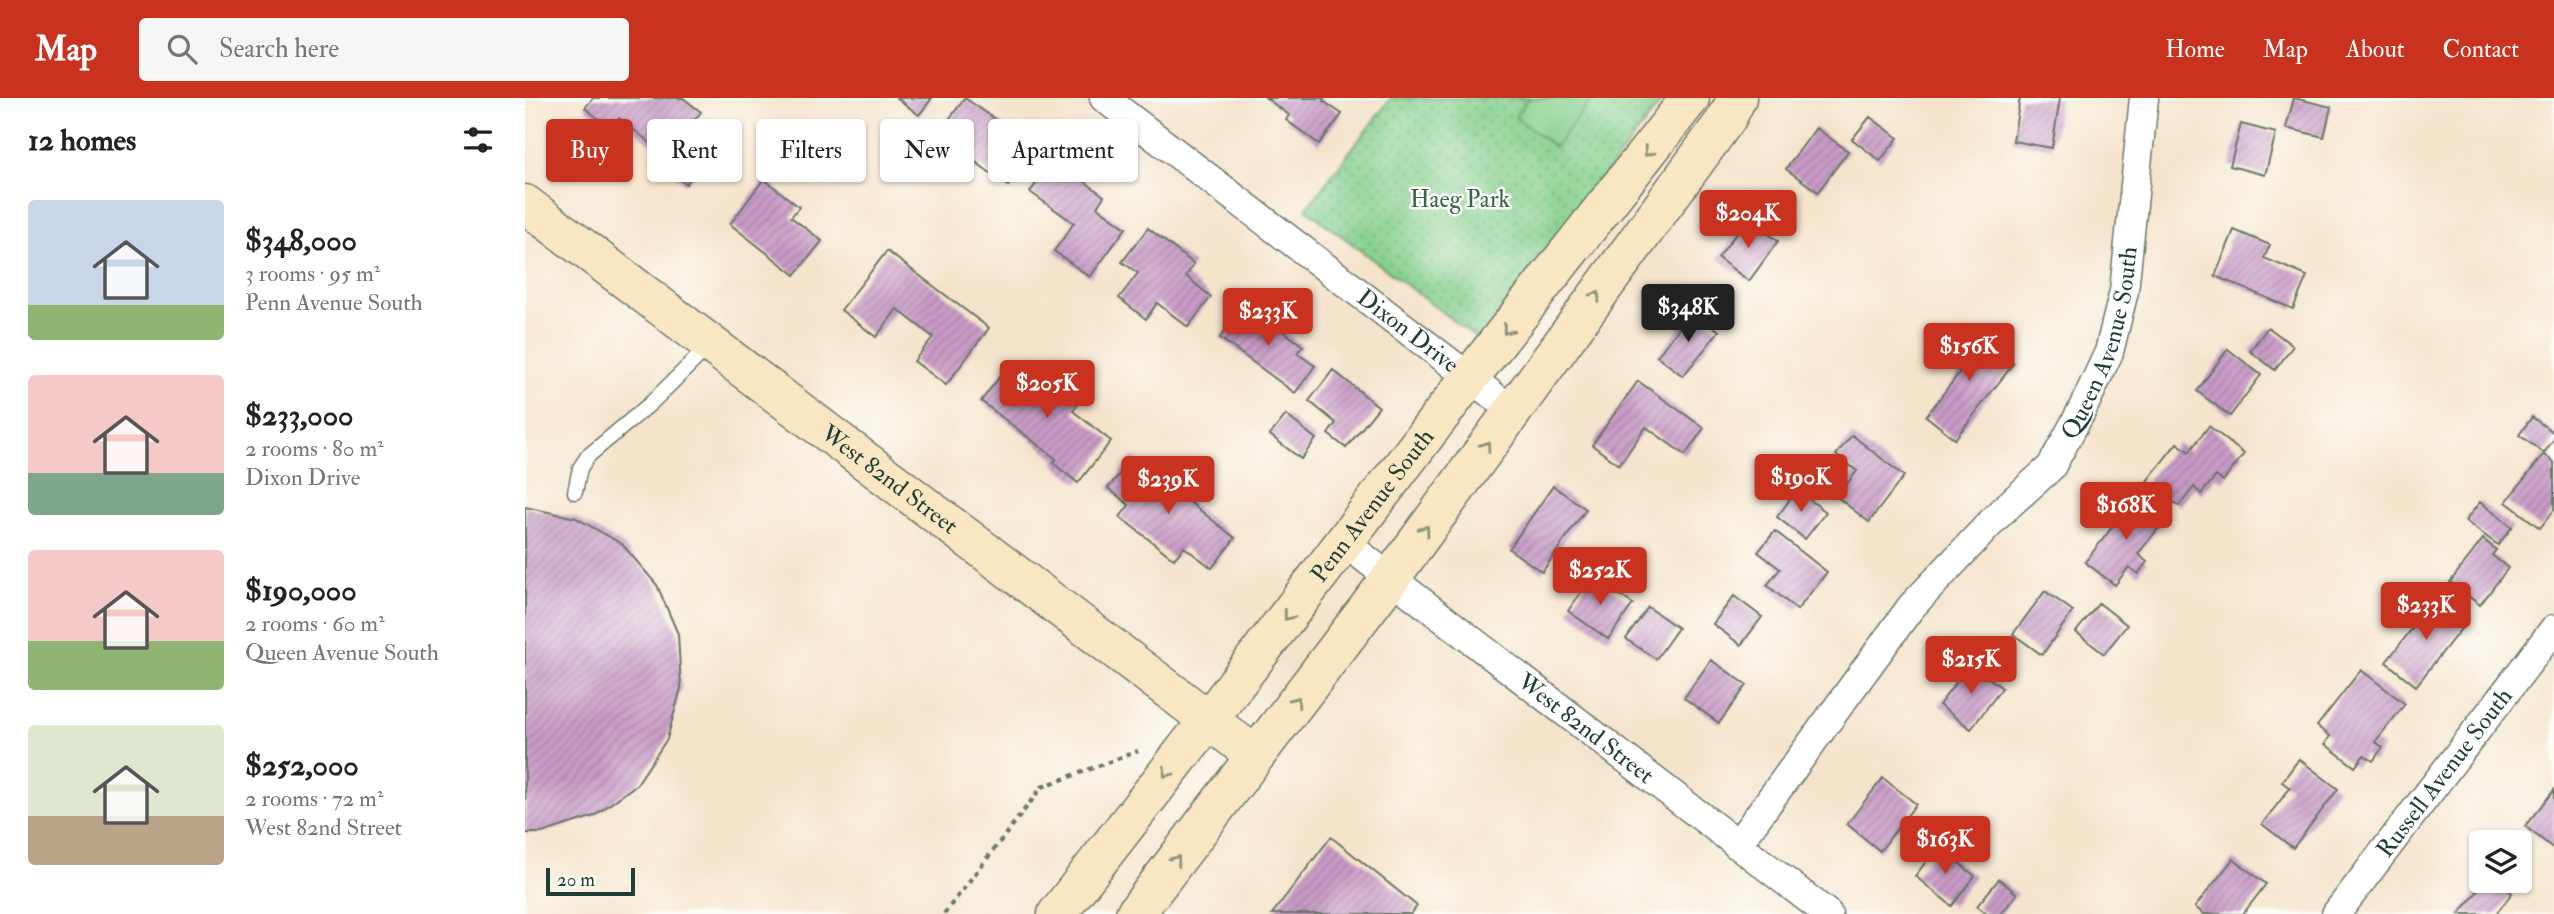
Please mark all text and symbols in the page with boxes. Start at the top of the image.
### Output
search box [139,18,629,81]
text: Map [35,29,97,70]
icon: search [163,30,201,68]
text: Search here [219,33,339,65]
text: Home [2165,34,2225,65]
text: Map [2263,34,2308,65]
text: About [2346,34,2405,65]
text: Contact [2443,34,2519,65]
chip: Buy [546,119,633,182]
chip: Rent [647,119,742,182]
chip: Filters [756,119,866,182]
chip: New [880,119,974,182]
chip: Apartment [988,119,1138,182]
icon: filters [459,121,497,159]
text: 12 homes [28,122,136,159]
one-way arrow [1643,144,1656,156]
park label: Haeg Park [1410,184,1511,215]
pin: $204K [1699,190,1797,250]
text: $204K [1716,198,1780,227]
text: $348,000 [245,222,357,259]
icon: home [84,228,168,312]
street label: Queen Avenue South [2054,245,2145,445]
text: 3 rooms · 95 m² [245,259,380,288]
street label: Dixon Drive [1351,282,1465,380]
pin: $348K [1639,285,1737,344]
text: Penn Avenue South [245,288,423,317]
pin: $233K [1219,288,1317,348]
one-way arrow [1588,291,1600,304]
text: $348K [1657,292,1719,321]
text: $233K [1239,296,1297,325]
one-way arrow [1502,323,1515,335]
pin: $156K [1920,324,2018,383]
text: $156K [1940,331,1998,360]
pin: $205K [998,360,1096,420]
text: $205K [1016,368,1078,397]
text: $233,000 [245,397,354,434]
icon: home [84,403,168,487]
street label: West 82nd Street [814,417,964,542]
street label: Penn Avenue South [1304,422,1441,589]
text: 2 rooms · 80 m² [245,434,384,463]
one-way arrow [1478,441,1490,454]
pin: $190K [1752,454,1850,514]
pin: $239K [1119,456,1217,516]
text: $190K [1771,462,1831,491]
text: Dixon Drive [245,463,360,492]
text: $239K [1137,464,1199,493]
pin: $168K [2077,482,2175,542]
text: $168K [2096,490,2156,519]
one-way arrow [1417,525,1429,538]
pin: $252K [1551,547,1649,607]
text: $252K [1569,555,1631,584]
text: $190,000 [245,572,357,609]
icon: home [84,578,168,662]
pin: $233K [2377,582,2475,642]
text: $233K [2397,590,2455,619]
one-way arrow [1284,608,1297,621]
text: 2 rooms · 60 m² [245,609,385,638]
pin: $215K [1922,636,2020,696]
text: Queen Avenue South [245,638,439,667]
text: $215K [1941,644,2001,673]
street label: West 82nd Street [1511,666,1660,791]
street label: Russell Avenue South [2370,682,2520,864]
one-way arrow [1288,696,1301,709]
text: $252,000 [245,747,359,784]
icon: home [84,753,168,837]
one-way arrow [1163,765,1176,778]
text: 2 rooms · 72 m² [245,784,383,813]
text: West 82nd Street [245,813,402,842]
pin: $163K [1896,816,1994,876]
text: $163K [1916,824,1974,853]
map controls [2469,830,2532,893]
button: layers [2469,830,2532,893]
one-way arrow [1167,855,1180,867]
scale bar [546,865,635,897]
text: 20 m [557,868,595,892]

